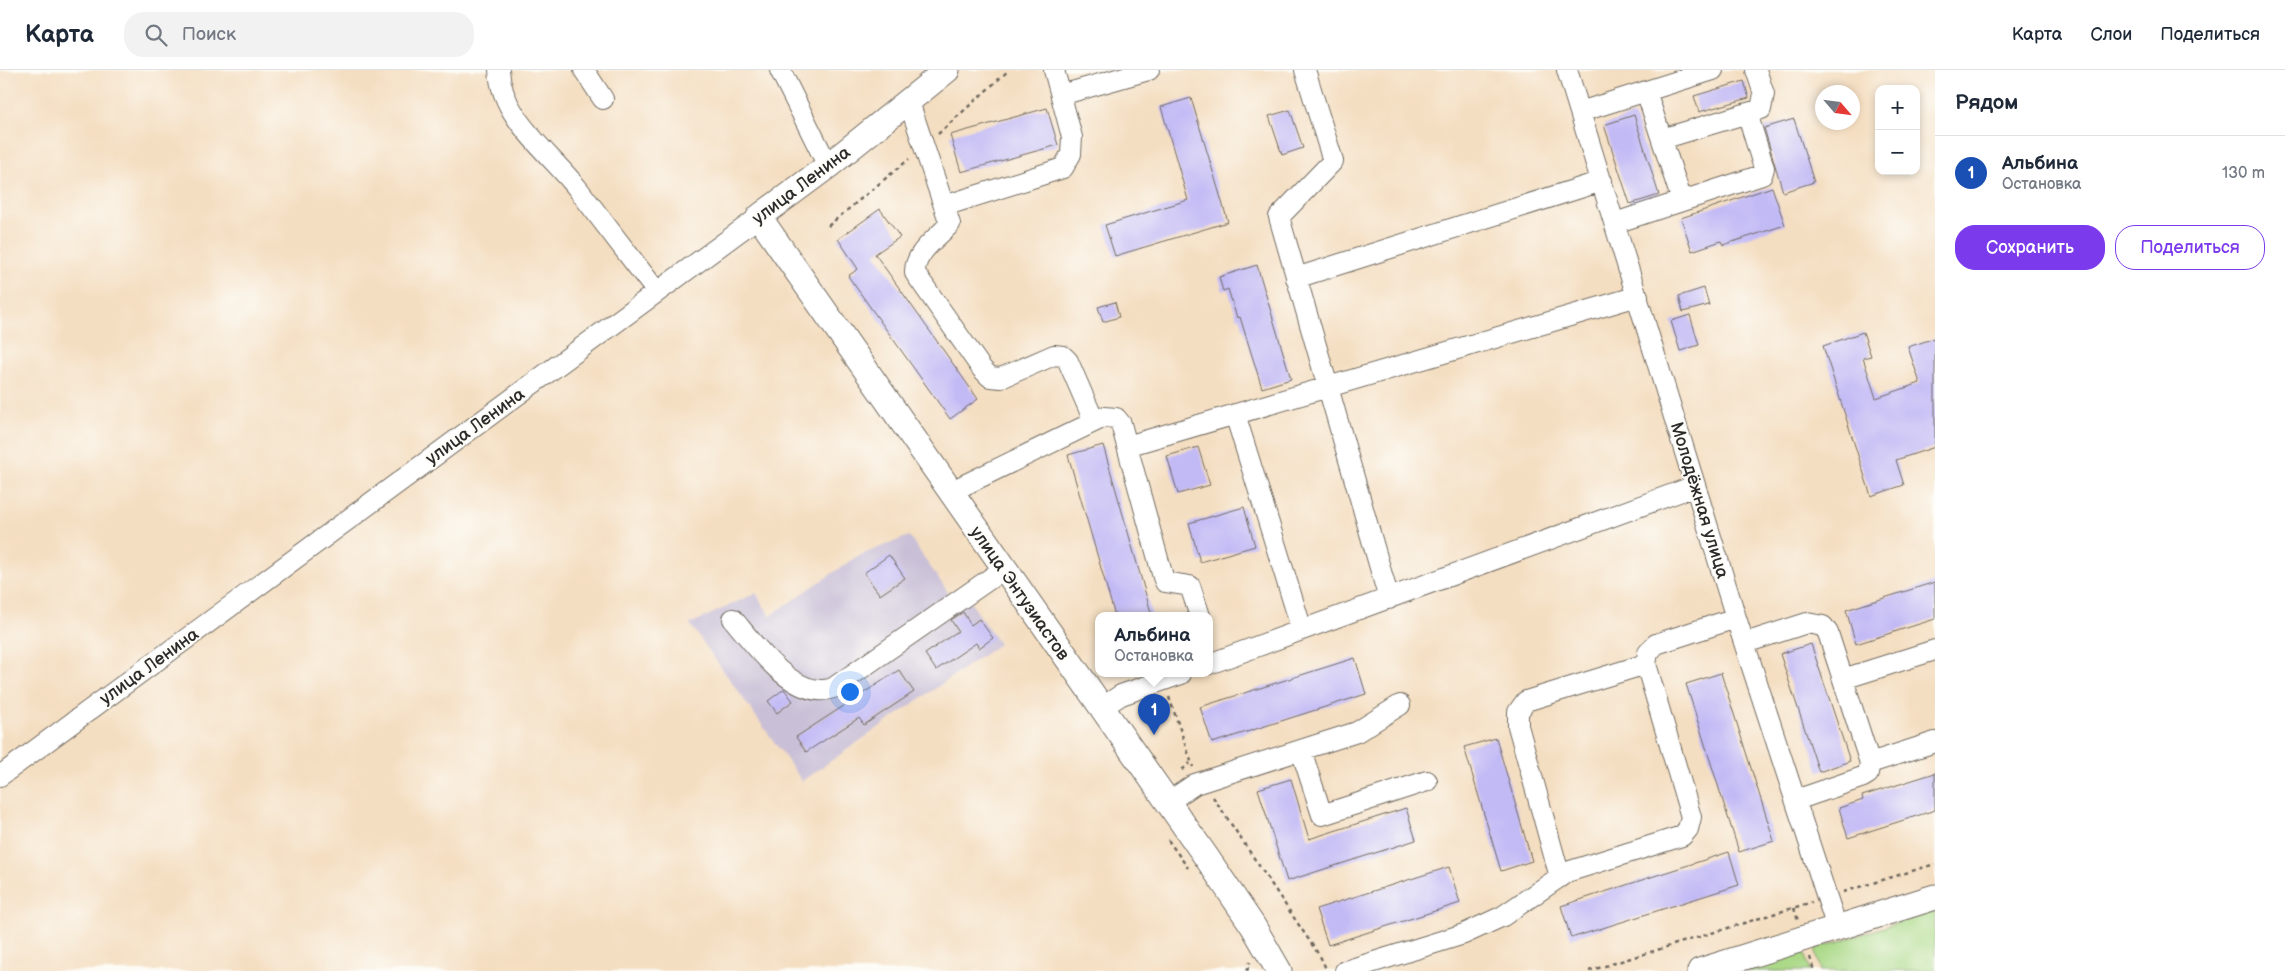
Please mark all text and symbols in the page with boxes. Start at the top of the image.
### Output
search box [124,12,474,57]
text: Карта [25,20,94,49]
icon: search [142,21,170,49]
text: Поиск [182,23,236,46]
text: Карта [2012,24,2062,45]
text: Слои [2090,24,2132,45]
text: Поделиться [2160,24,2260,45]
north arrow [1815,85,1860,130]
map controls [1875,85,1920,175]
button: + [1875,85,1920,130]
text: Рядом [1955,90,2018,115]
button: − [1875,130,1920,175]
street label: улица Ленина [748,142,855,229]
text: Альбина [2002,152,2078,175]
text: 1 [1968,164,1974,183]
text: 130 m [2222,164,2265,183]
text: Остановка [2002,175,2081,194]
button: Сохранить [1955,225,2105,270]
button: Поделиться [2115,225,2265,270]
street label: улица Ленина [422,383,529,469]
street label: Молодёжная улица [1666,420,1733,581]
street label: улица Энтузиастов [965,522,1074,665]
popup [1095,612,1213,677]
street label: улица Ленина [96,623,203,709]
text: Альбина [1114,624,1190,647]
text: Остановка [1114,647,1194,666]
your location [837,679,863,705]
pin: 1 [1138,694,1170,735]

